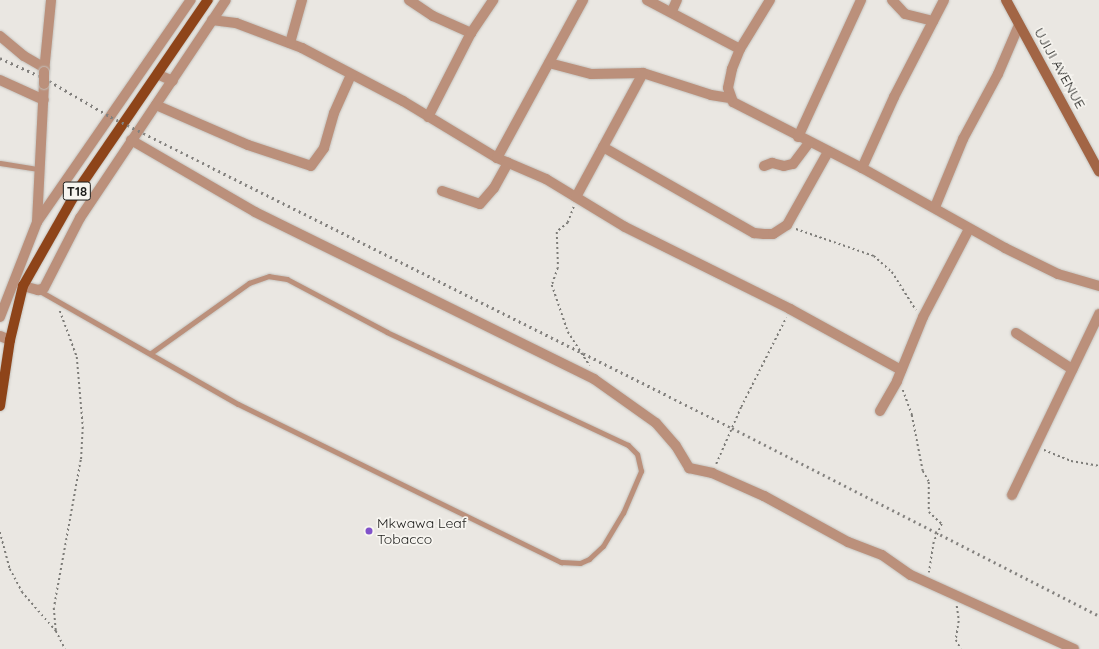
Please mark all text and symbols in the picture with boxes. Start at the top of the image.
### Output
street label: UJIJI AVENUE [1031,25,1089,111]
road number: T18 [62,180,92,202]
place label: Mkwawa Leaf Tobacco [377,515,467,548]
marker: Mkwawa Leaf Tobacco [364,526,374,536]

